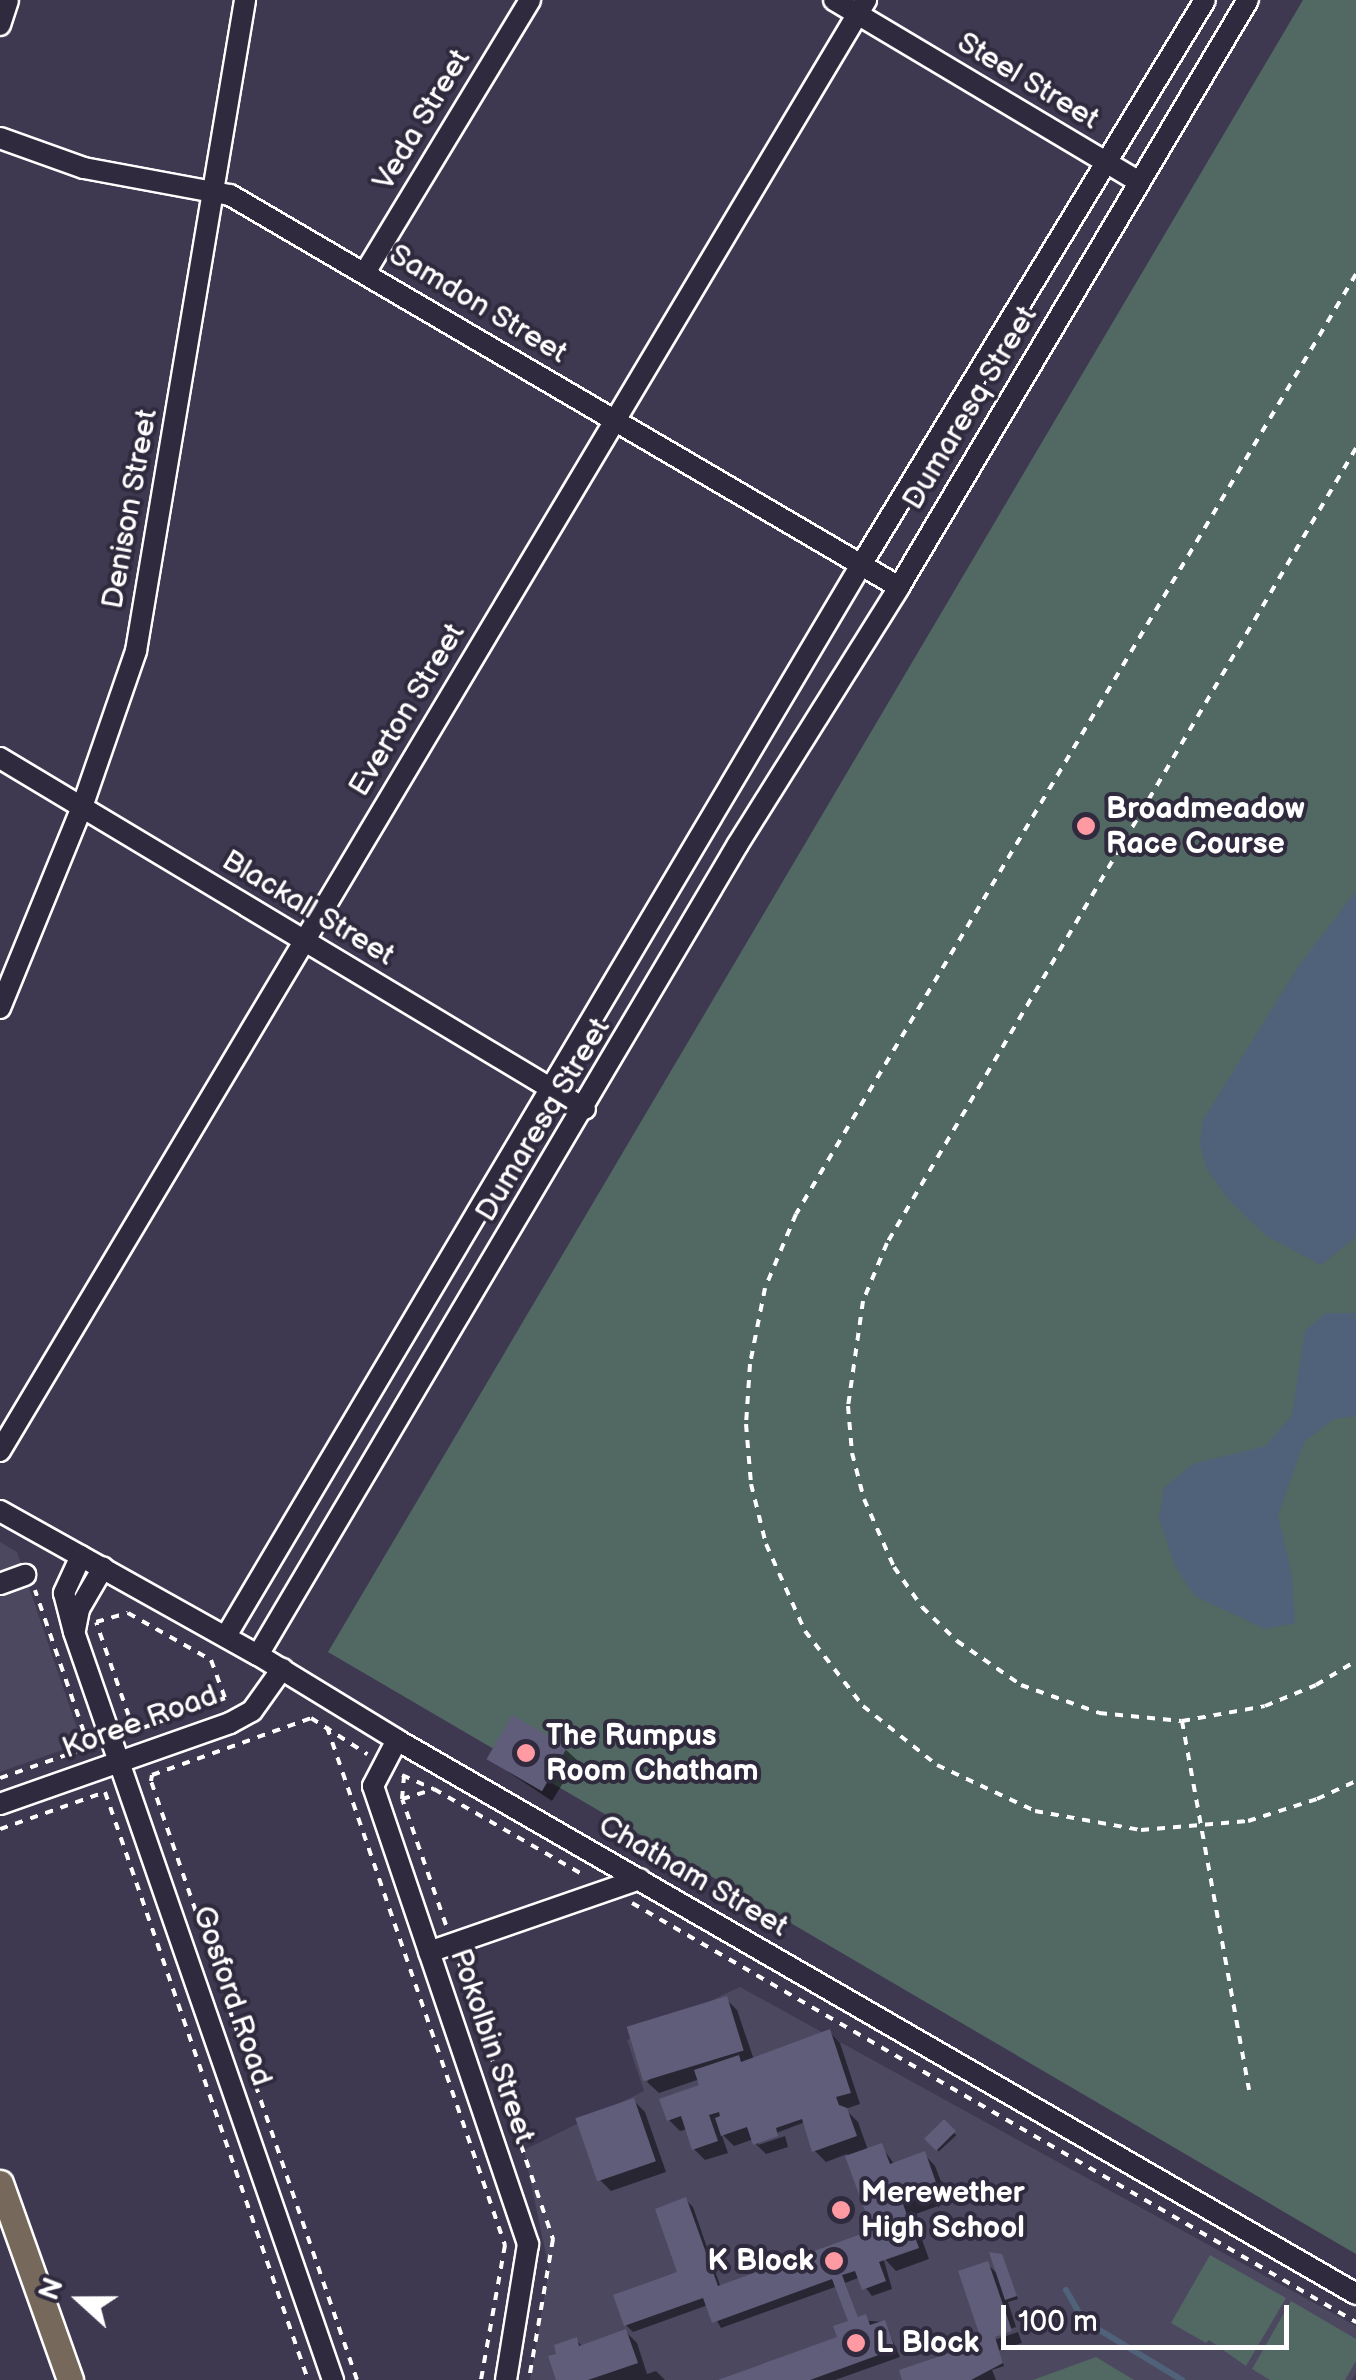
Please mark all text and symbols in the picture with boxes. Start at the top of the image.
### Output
street label: Steel Street [950,25,1106,137]
street label: Veda Street [366,43,478,197]
street label: Samdon Street [382,237,574,371]
street label: Dumaresq Street [895,300,1045,516]
street label: Denison Street [95,406,165,612]
street label: Everton Street [341,617,473,803]
place label: Broadmeadow Race Course [1106,791,1305,862]
marker: Broadmeadow Race Course [1075,815,1097,837]
street label: Blackall Street [215,842,401,974]
street label: Dumaresq Street [468,1012,618,1228]
street label: Koree Road [57,1677,223,1767]
place label: The Rumpus Room Chatham [546,1718,759,1788]
marker: The Rumpus Room Chatham [515,1742,537,1764]
street label: Chatham Street [592,1807,794,1945]
street label: Gosford Road [184,1901,280,2091]
street label: Pokolbin Street [442,1944,542,2148]
place label: Merewether High School [861,2175,1025,2246]
marker: Merewether High School [830,2199,852,2221]
place label: K Block [708,2243,814,2279]
north arrow [30,2250,130,2350]
marker: K Block [823,2250,845,2272]
text: N [32,2273,71,2305]
scale bar [1006,2285,1294,2347]
text: 100 m [1018,2304,1098,2340]
place label: L Block [876,2325,979,2361]
marker: L Block [845,2332,867,2354]

